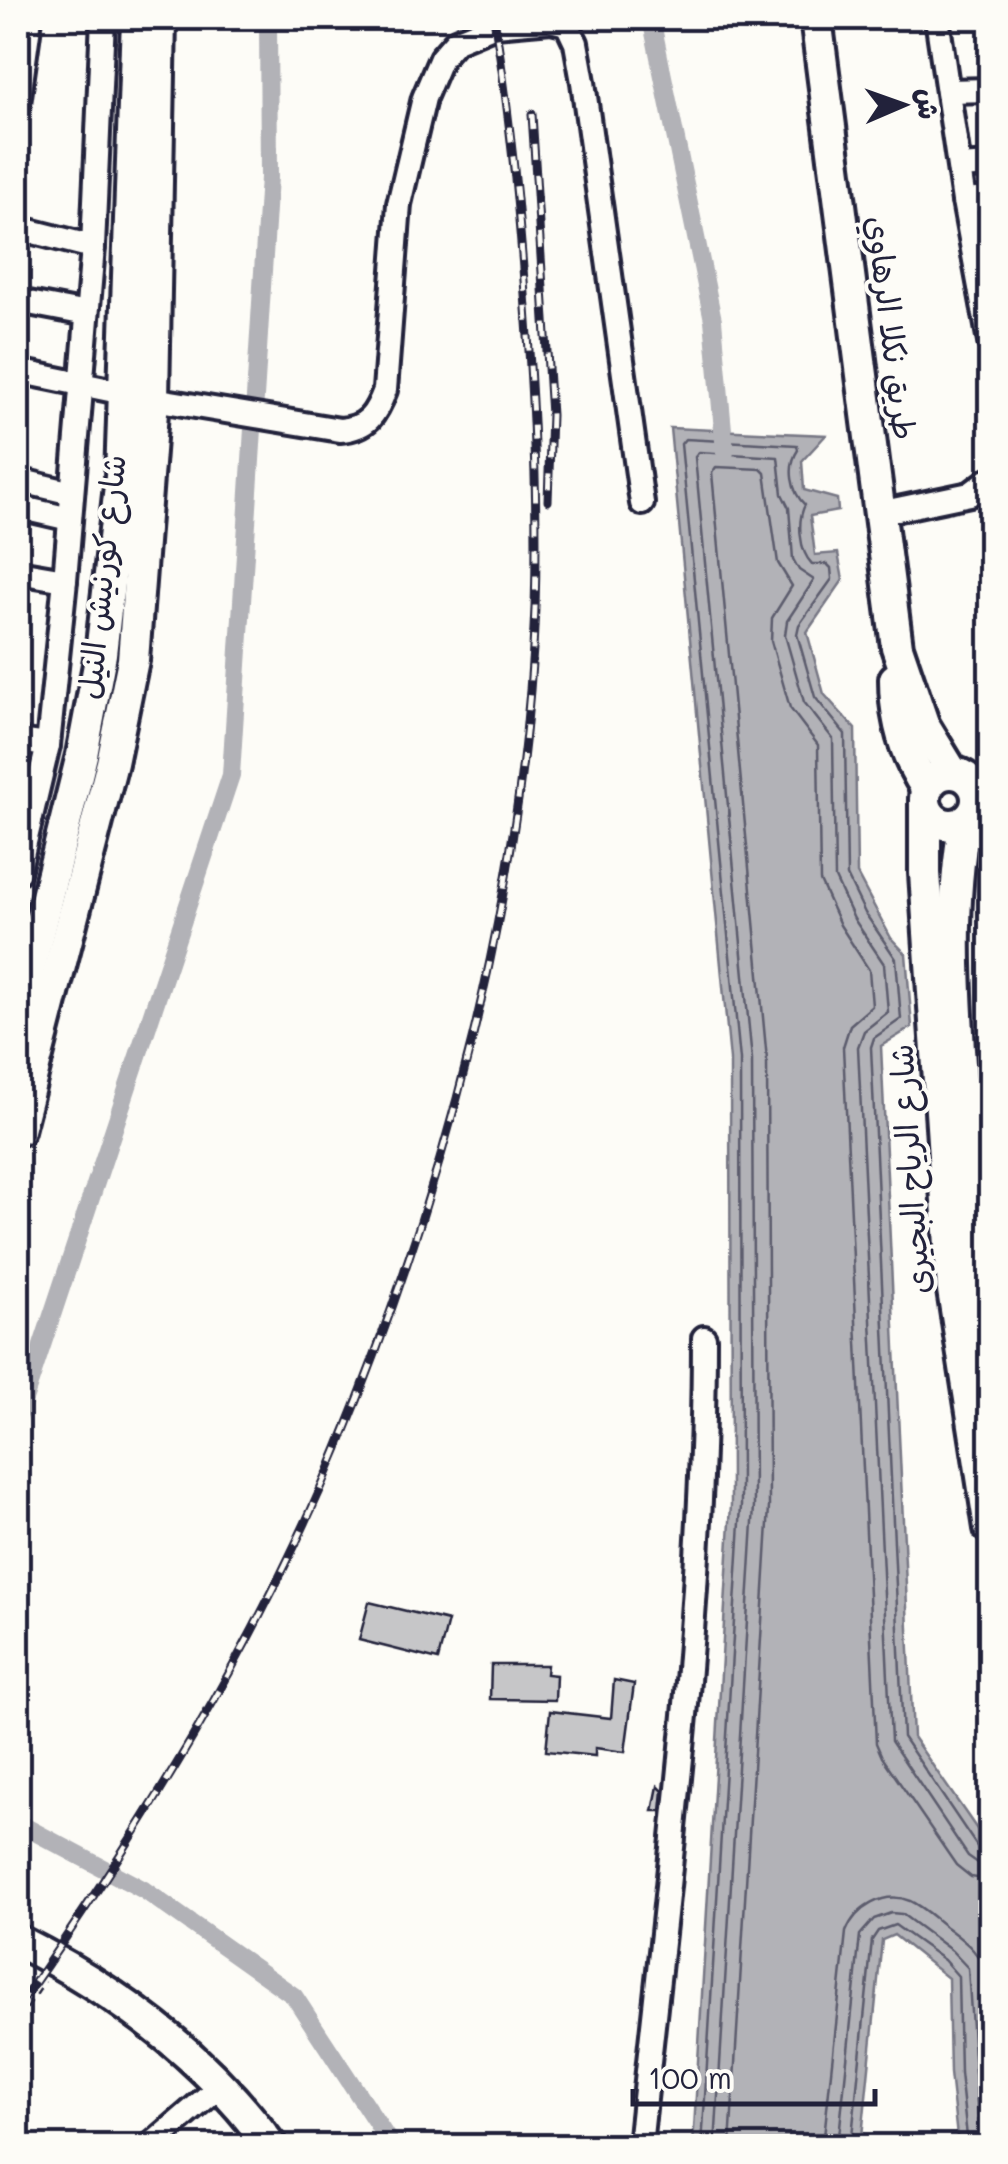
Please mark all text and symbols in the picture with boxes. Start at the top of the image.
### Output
north arrow [853,55,953,155]
text: ش [910,88,948,120]
street label: طريق نكلا الرهاوي [854,213,928,443]
street label: شارع كورنيش النيل [66,452,138,702]
street label: شارع الرياح البحيرى [878,1042,942,1296]
scale bar [633,2044,876,2106]
text: 100 m [648,2057,732,2097]

